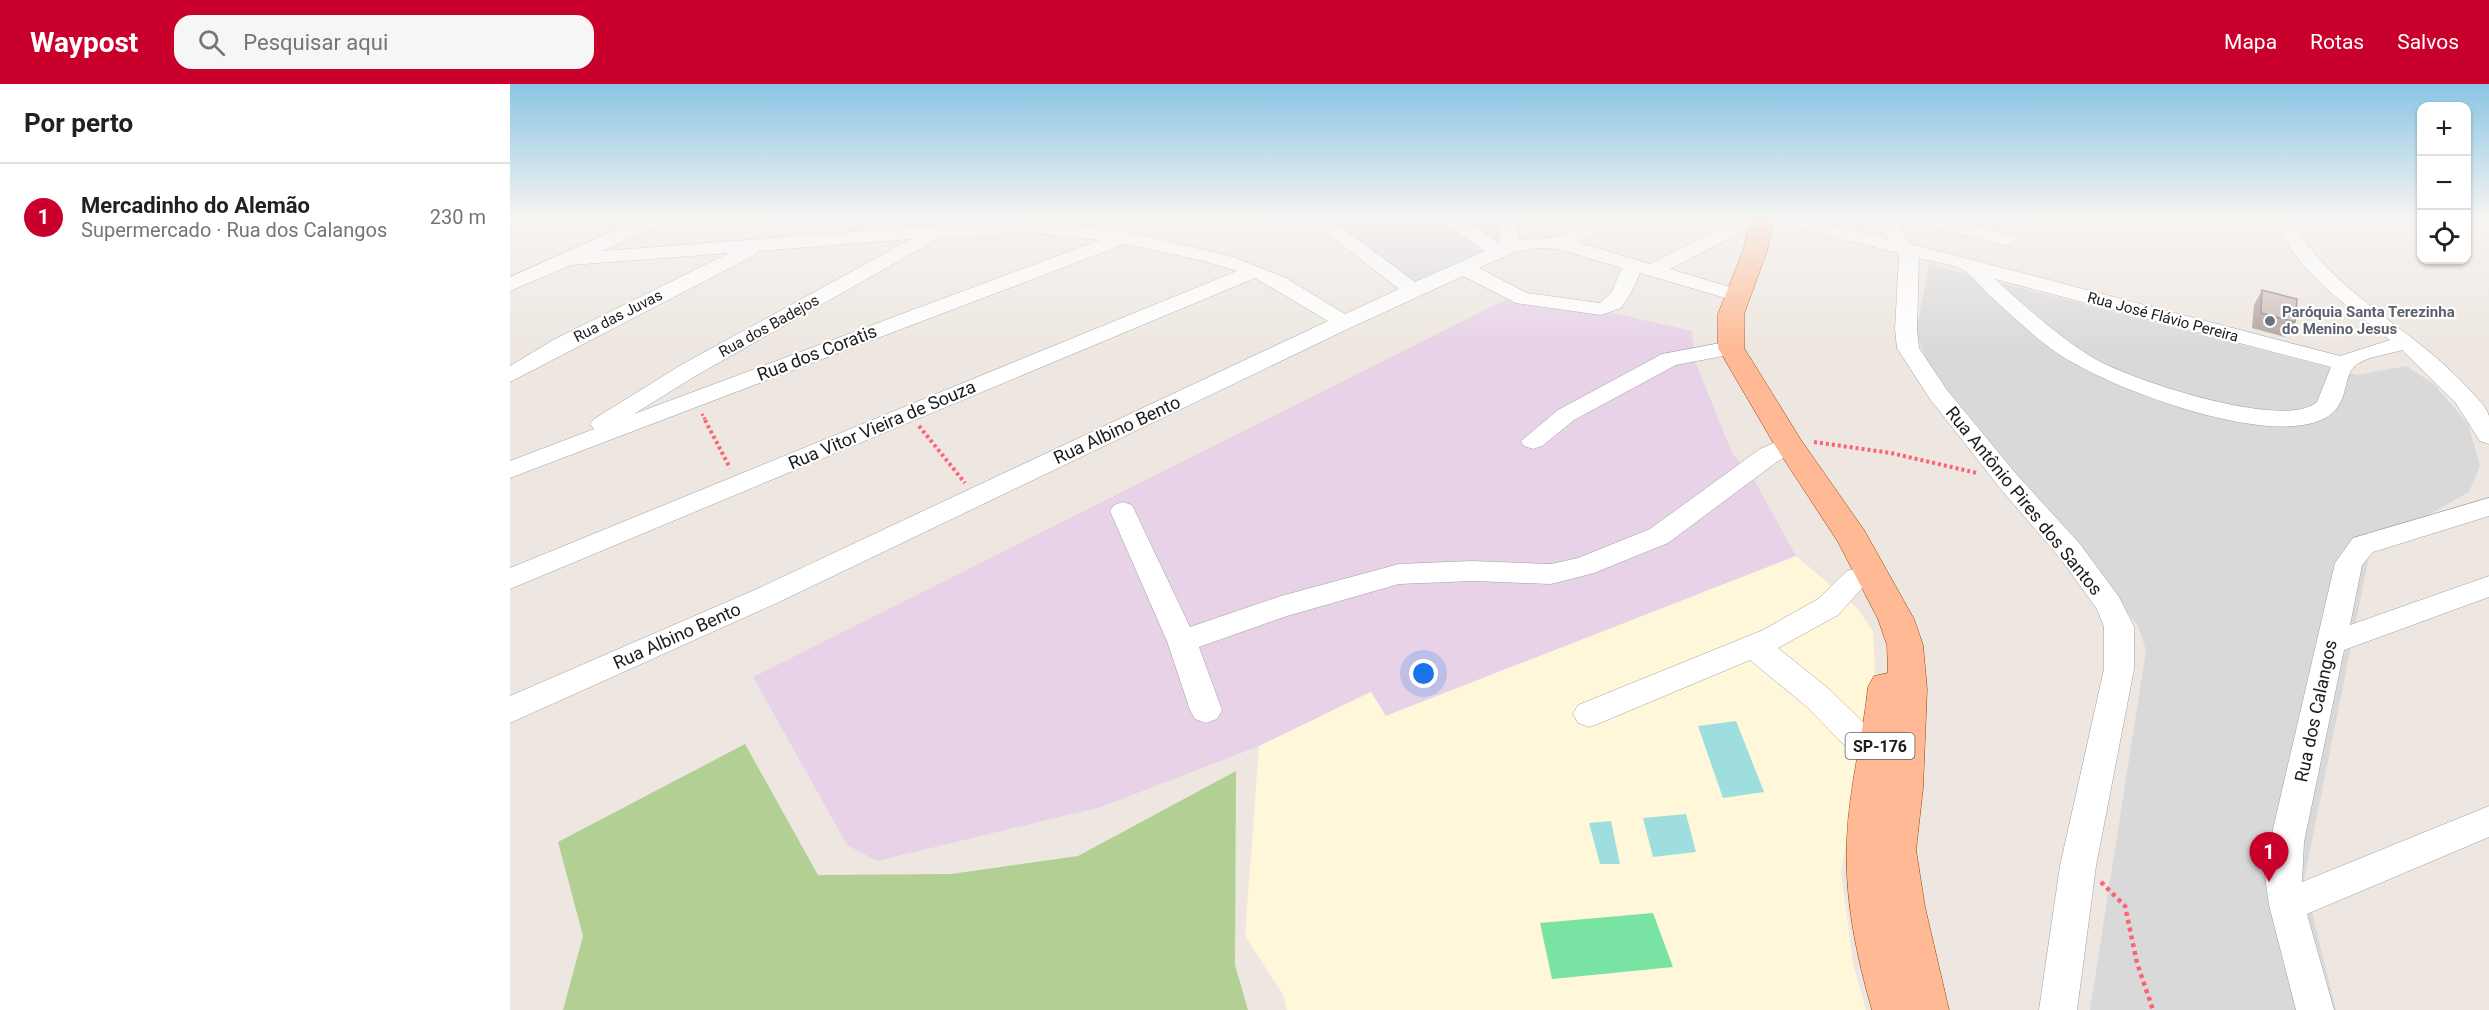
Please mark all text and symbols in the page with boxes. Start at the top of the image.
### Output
search box [174,15,594,69]
text: Waypost [30,26,138,59]
icon: search [195,26,228,59]
text: Pesquisar aqui [243,30,388,55]
text: Mapa [2224,30,2277,54]
text: Rotas [2310,30,2364,54]
text: Salvos [2397,30,2459,54]
map controls [2417,102,2471,264]
button: + [2417,102,2471,156]
text: Por perto [24,108,133,138]
button: − [2417,156,2471,210]
text: Mercadinho do Alemão [81,193,310,218]
text: 1 [38,205,49,229]
text: 230 m [430,205,486,229]
button: locate [2417,210,2471,264]
text: Supermercado · Rua dos Calangos [81,218,387,242]
street label: Rua das Juvas [571,286,665,346]
street label: Rua José Flávio Pereira [2086,288,2240,346]
street label: Rua dos Badejos [716,291,822,361]
place label: Paróquia Santa Terezinha do Menino Jesus [2282,303,2455,338]
marker: Paróquia Santa Terezinha do Menino Jesus [2263,314,2277,328]
street label: Rua dos Coratis [754,320,880,385]
street label: Rua Vitor Vieira de Souza [785,376,979,474]
street label: Rua Albino Bento [1050,391,1183,468]
street label: Rua Antônio Pires dos Santos [1942,402,2107,599]
street label: Rua Albino Bento [610,598,744,673]
street label: Rua dos Calangos [2290,638,2341,784]
your location [1409,659,1438,688]
road number: SP-176 [1846,733,1914,759]
pin: 1 [2250,832,2288,882]

